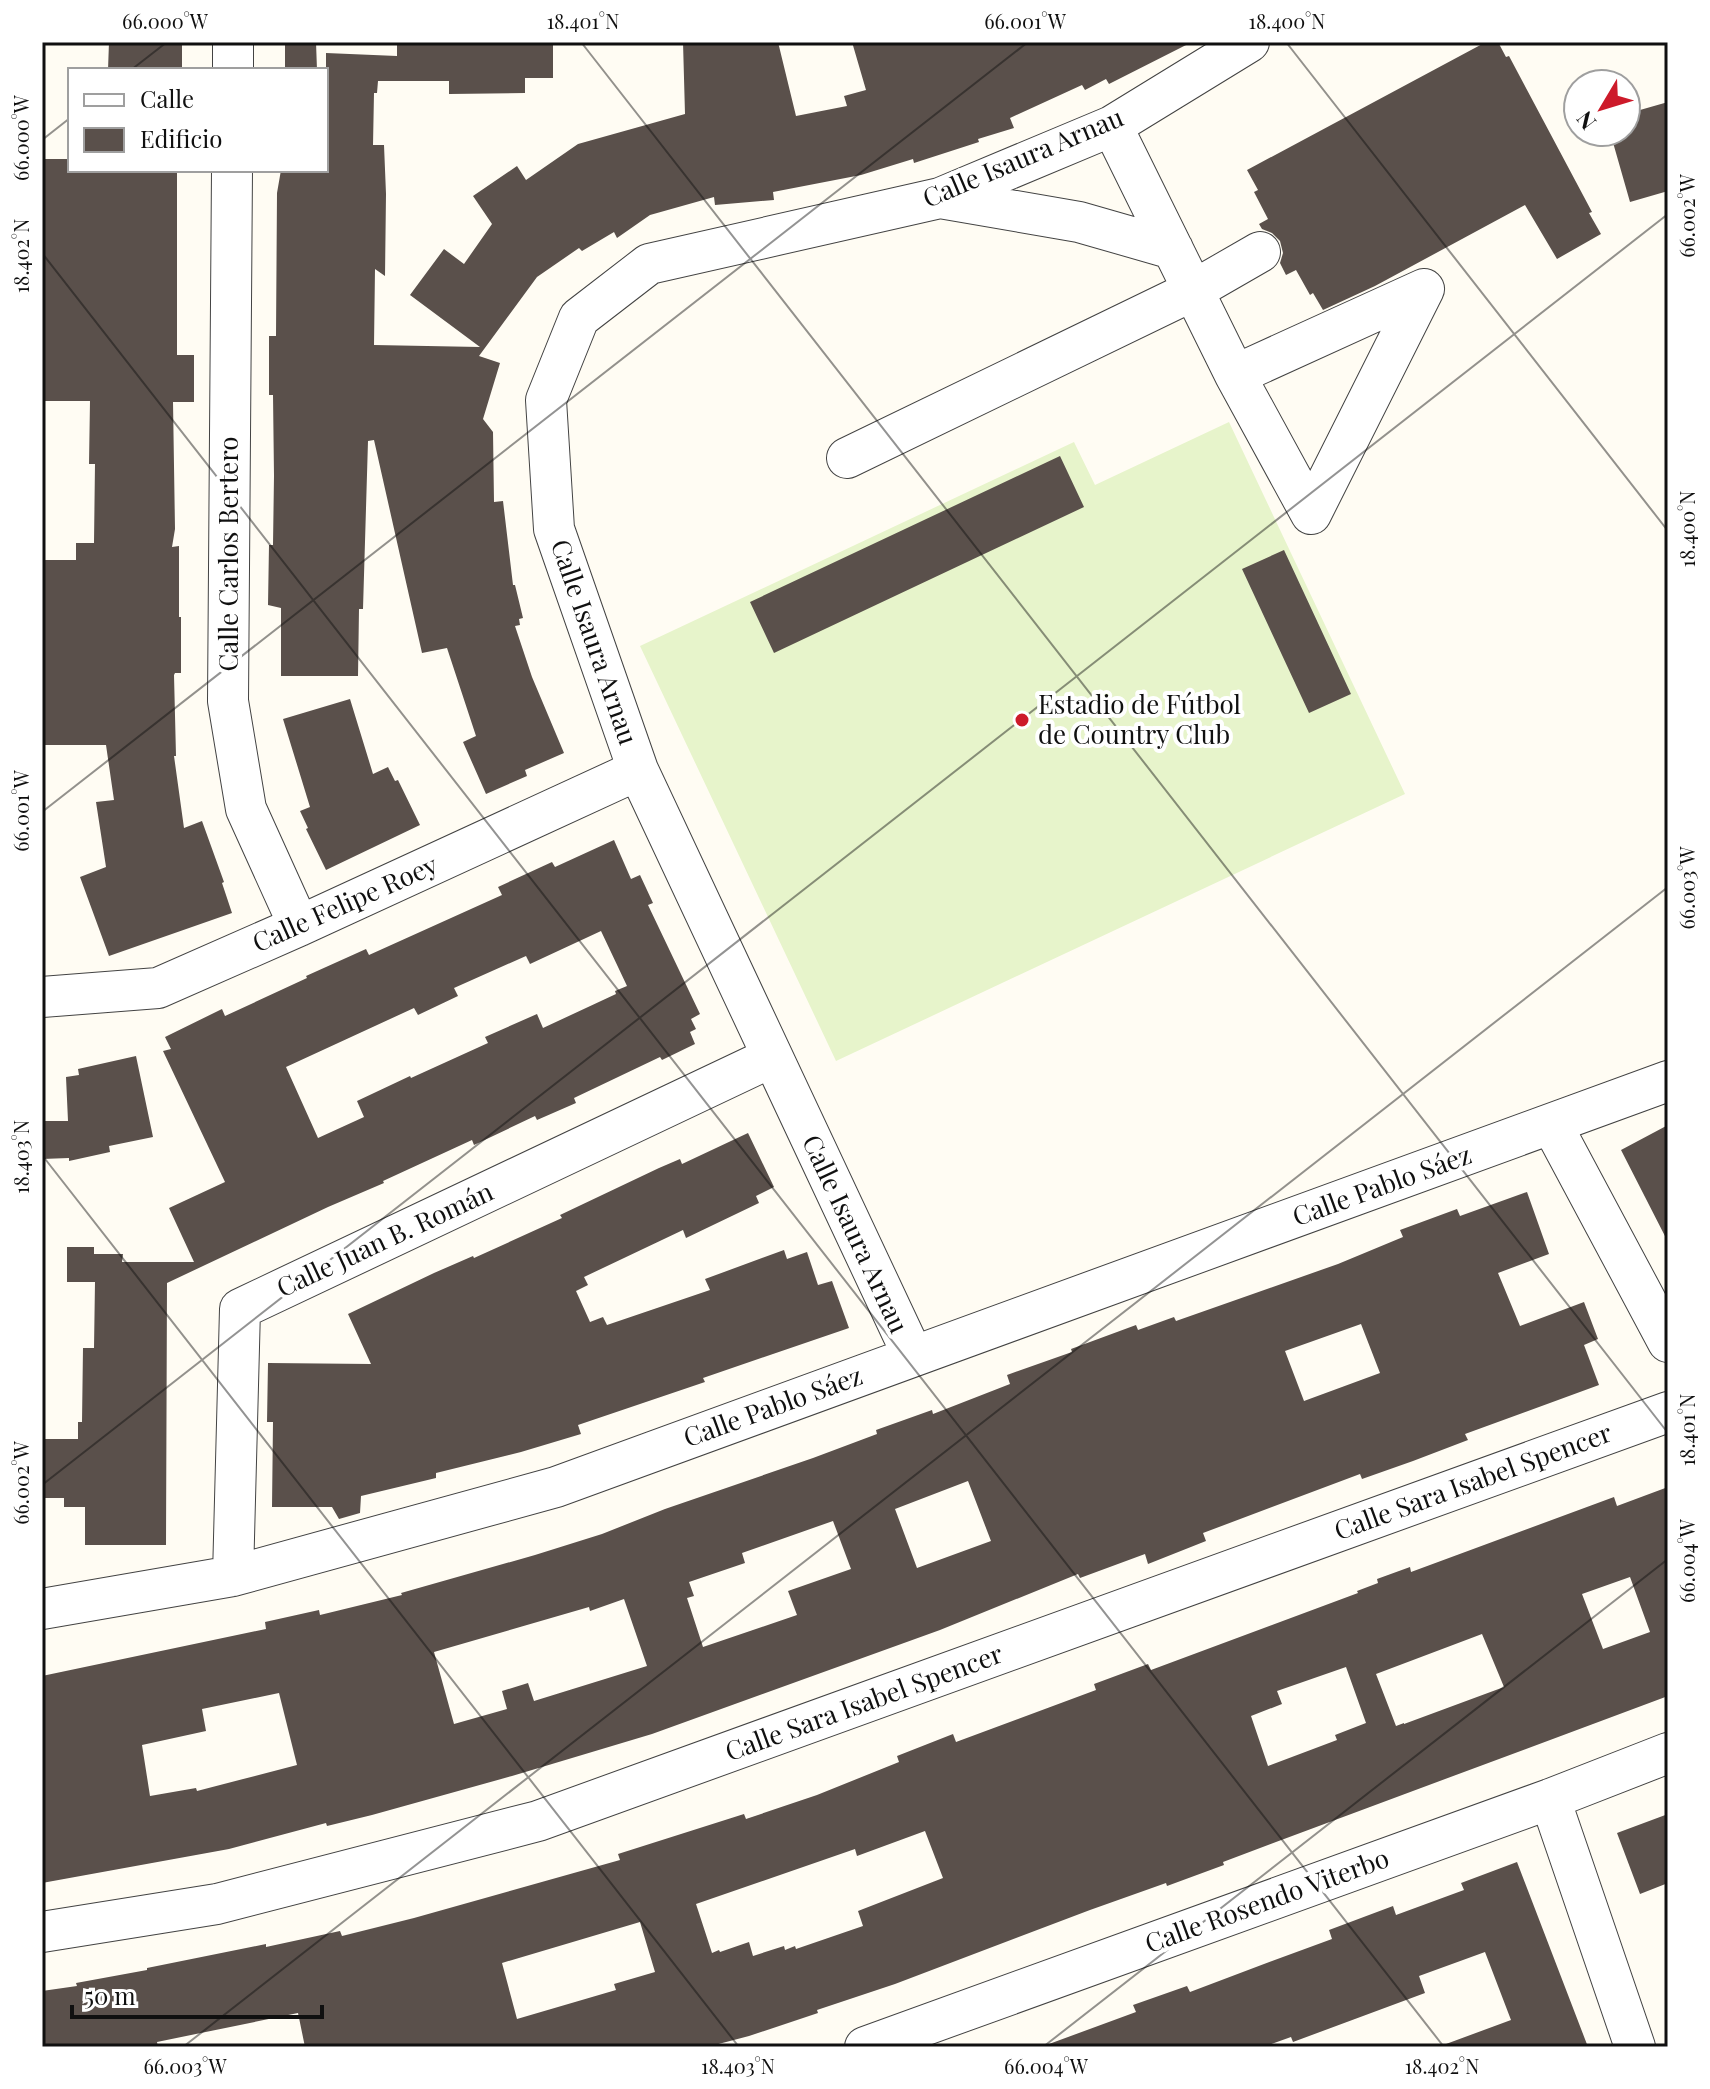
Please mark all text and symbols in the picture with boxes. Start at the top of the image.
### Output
text: 66.000°W [122,7,209,34]
text: 18.401°N [547,7,619,34]
text: 66.001°W [984,7,1067,34]
text: 18.400°N [1249,7,1325,34]
legend [68,68,328,172]
north arrow [1562,68,1642,148]
text: Calle [140,82,194,114]
text: 66.000°W [7,94,34,181]
street label: Calle Isaura Arnau [917,99,1128,215]
text: N [1569,105,1602,136]
text: Edificio [140,122,222,154]
text: 66.002°W [1673,173,1700,258]
text: 18.402°N [7,219,34,293]
street label: Calle Carlos Bertero [210,436,245,672]
text: 18.400°N [1673,491,1700,567]
street label: Calle Isaura Arnau [544,534,647,749]
place label: Estadio de Fútbol de Country Club [1038,686,1241,751]
marker: Estadio de Fútbol de Country Club [1013,711,1031,729]
text: 66.001°W [7,769,34,852]
street label: Calle Felipe Roey [246,846,443,959]
text: 66.003°W [1673,846,1700,929]
text: 18.403°N [7,1120,34,1194]
street label: Calle Isaura Arnau [795,1129,918,1338]
street label: Calle Pablo Sáez [1287,1136,1476,1233]
street label: Calle Juan B. Román [270,1173,499,1304]
street label: Calle Pablo Sáez [678,1357,867,1454]
text: 18.401°N [1673,1394,1700,1466]
street label: Calle Sara Isabel Spencer [1329,1414,1616,1547]
text: 66.002°W [7,1440,34,1525]
text: 66.004°W [1673,1518,1700,1603]
street label: Calle Sara Isabel Spencer [720,1635,1007,1768]
street label: Calle Rosendo Viterbo [1140,1839,1393,1960]
scale bar [72,1969,322,2019]
text: 50 m [84,1979,136,2011]
text: 66.003°W [144,2052,227,2079]
text: 18.403°N [701,2052,775,2079]
text: 66.004°W [1004,2052,1089,2079]
text: 18.402°N [1405,2052,1479,2079]

